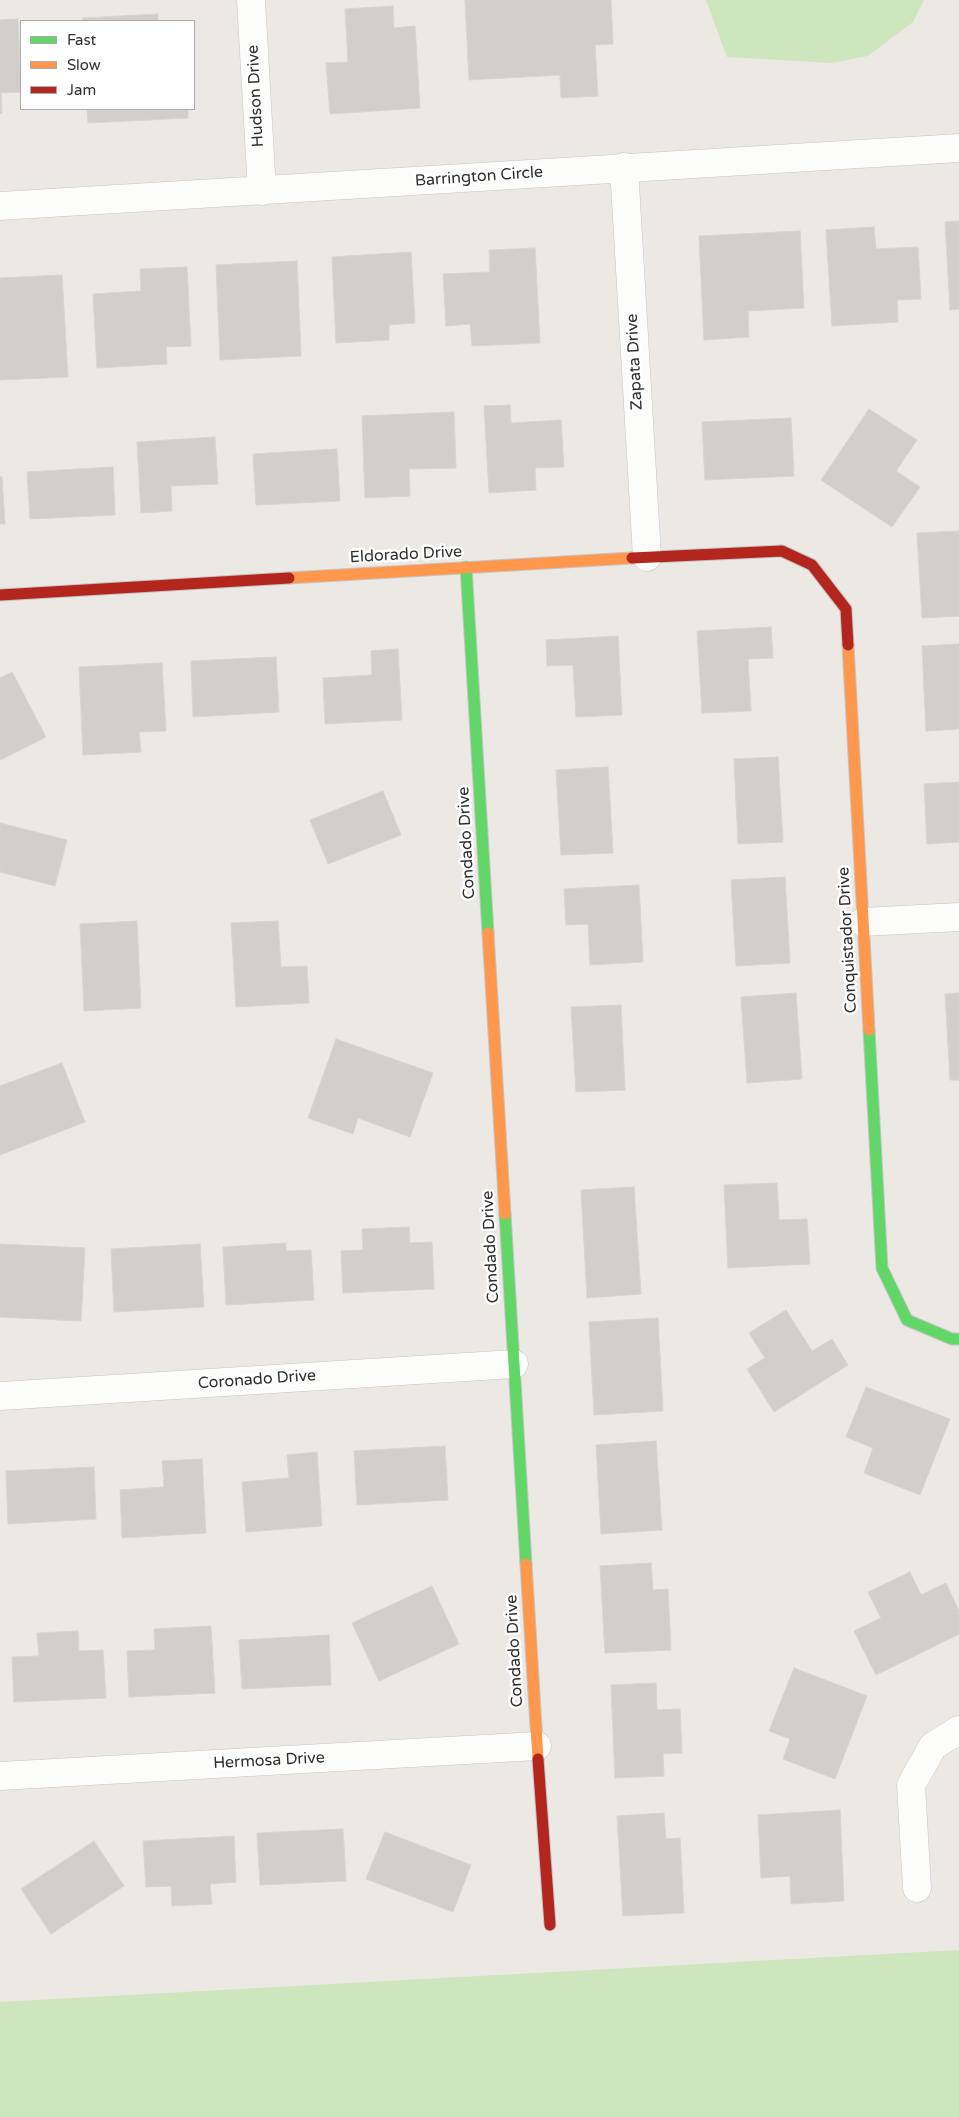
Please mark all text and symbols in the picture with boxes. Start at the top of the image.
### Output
legend [20,20,195,110]
text: Fast [67,31,96,49]
street label: Hudson Drive [244,44,268,148]
text: Slow [67,56,101,74]
text: Jam [67,81,96,99]
street label: Barrington Circle [414,163,544,191]
street label: Zapata Drive [623,313,647,411]
street label: Eldorado Drive [349,542,463,568]
street label: Condado Drive [454,786,480,900]
street label: Conquistador Drive [835,866,861,1014]
street label: Condado Drive [478,1190,504,1304]
street label: Coronado Drive [197,1366,317,1394]
street label: Condado Drive [502,1594,528,1708]
street label: Hermosa Drive [213,1748,325,1774]

